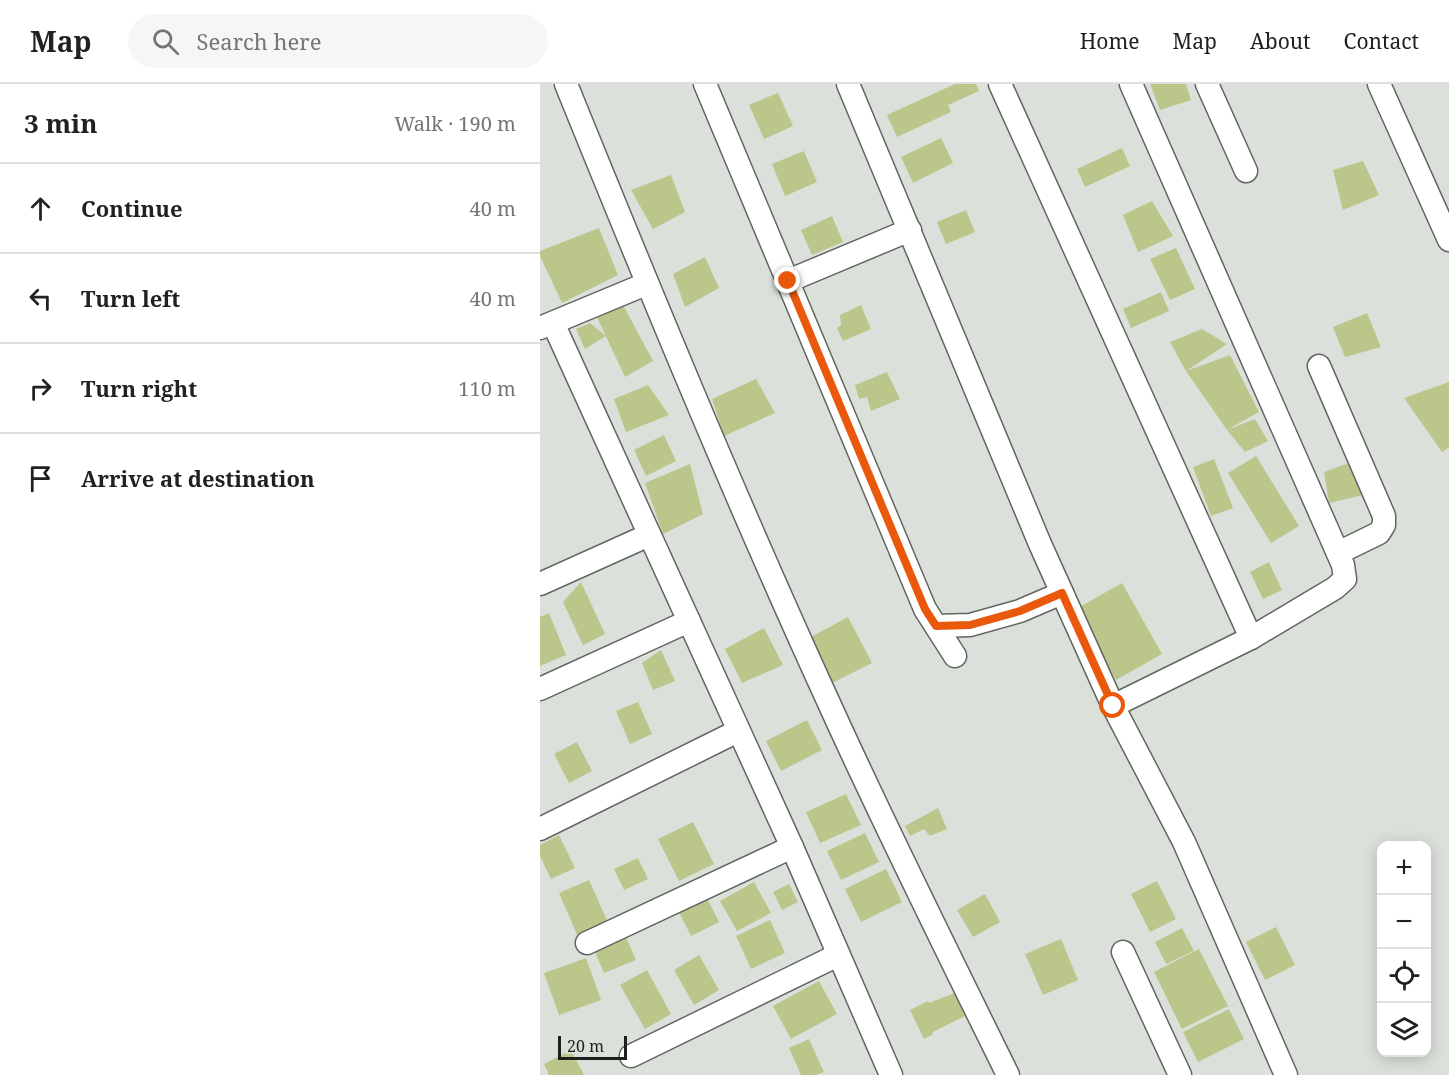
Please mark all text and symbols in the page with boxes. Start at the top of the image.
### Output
search box [128,14,548,68]
text: Map [30,22,92,60]
icon: search [149,25,182,58]
text: Search here [197,26,321,56]
text: Home [1080,27,1140,55]
text: Map [1173,27,1217,55]
text: About [1250,27,1311,55]
text: Contact [1344,27,1419,55]
text: 3 min [24,105,98,141]
text: Walk · 190 m [394,110,516,137]
icon: ahead [24,192,57,225]
text: Continue [81,193,183,223]
text: 40 m [470,195,516,222]
route end [774,267,800,293]
icon: left [24,282,57,315]
text: Turn left [81,283,180,313]
text: 40 m [470,285,516,312]
icon: right [24,372,57,405]
text: Turn right [81,373,197,403]
text: 110 m [458,375,516,402]
icon: arrive [24,462,57,495]
text: Arrive at destination [81,463,315,493]
route start [1099,692,1125,718]
map controls [1377,841,1431,1057]
button: + [1377,841,1431,895]
button: − [1377,895,1431,949]
button: locate [1377,949,1431,1003]
button: layers [1377,1003,1431,1057]
scale bar [558,1033,627,1060]
text: 20 m [567,1035,604,1057]

